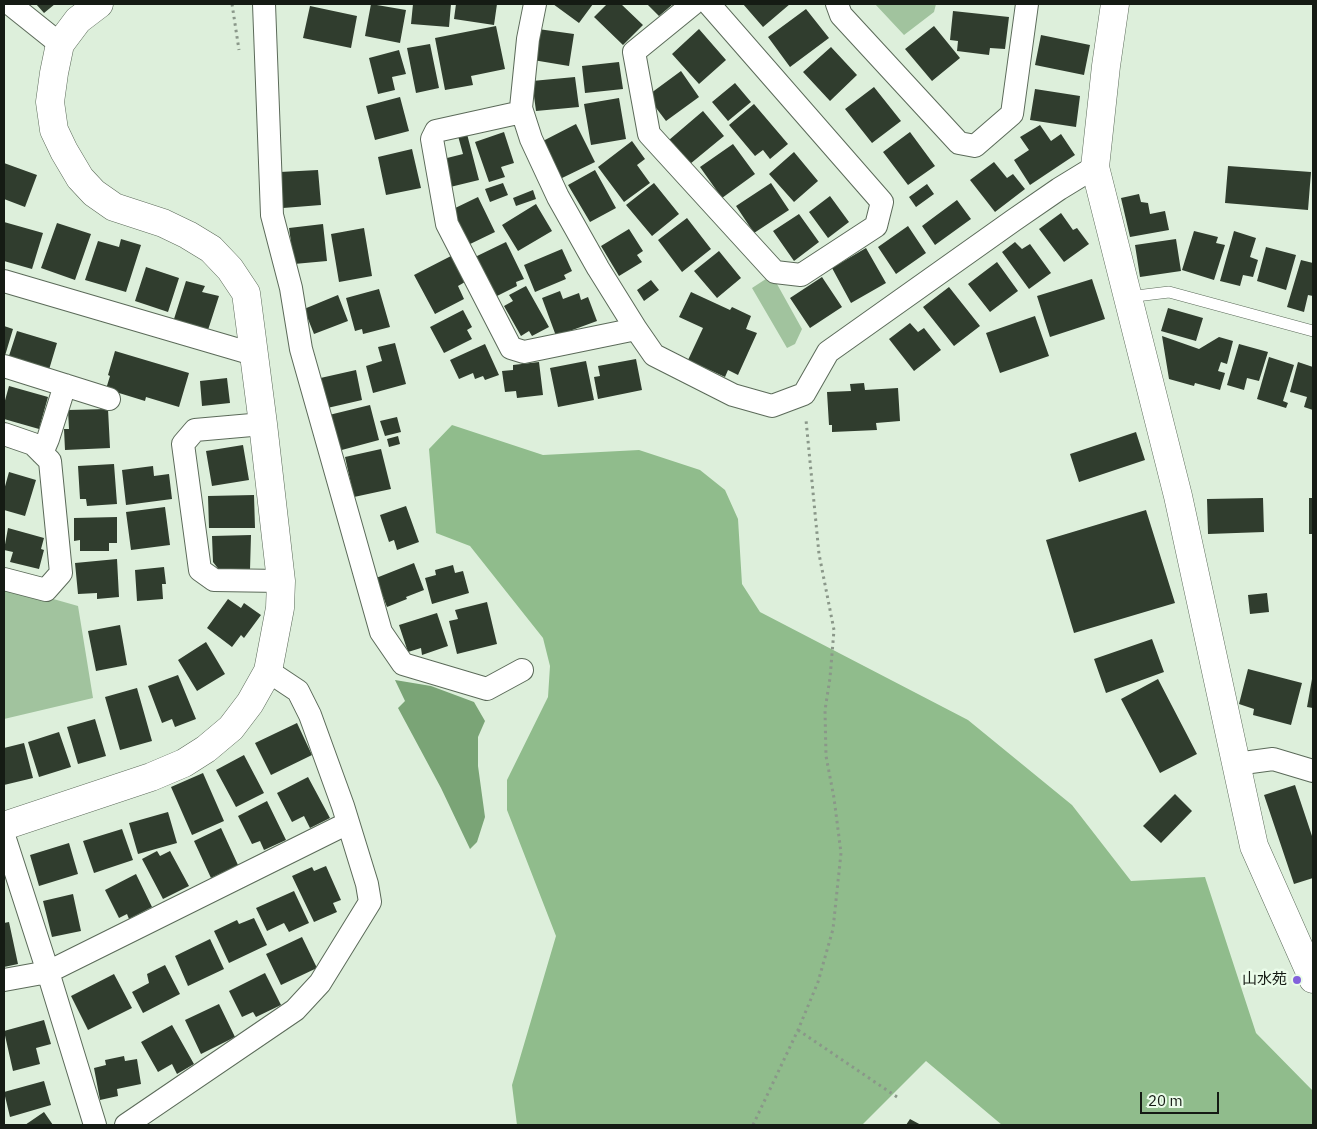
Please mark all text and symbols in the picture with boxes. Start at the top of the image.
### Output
place label: 山水苑 [1242,971,1287,989]
marker: 山水苑 [1291,974,1303,986]
scale bar [1142,1082,1221,1114]
text: 20 m [1148,1091,1183,1110]

